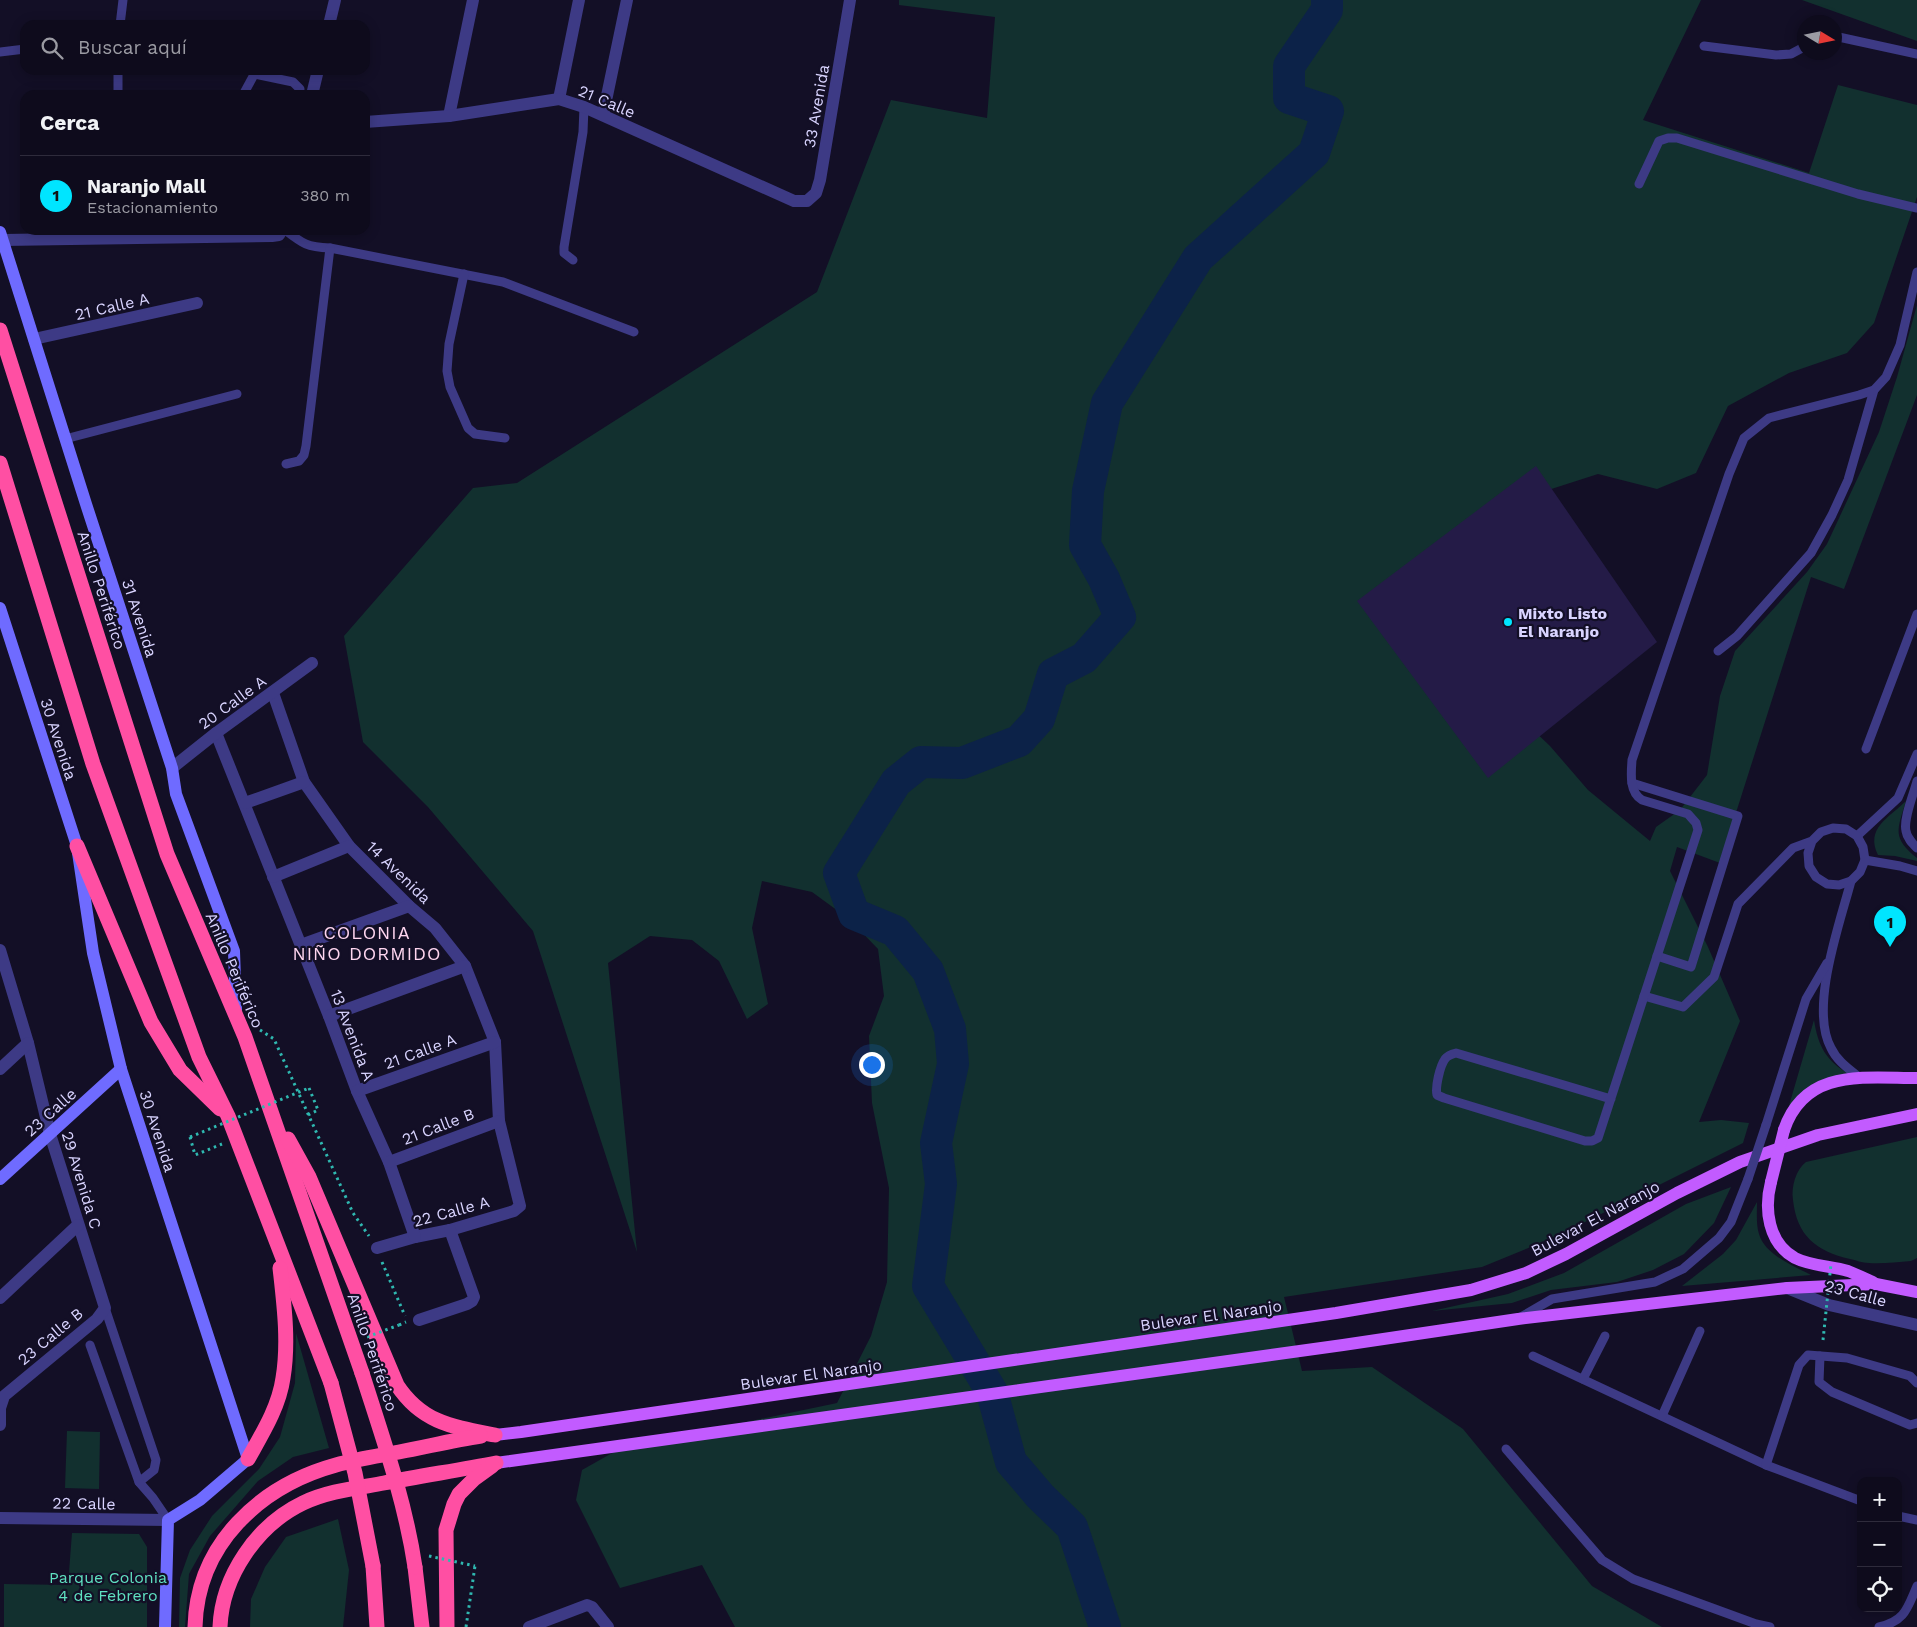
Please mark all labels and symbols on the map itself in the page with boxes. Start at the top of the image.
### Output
north arrow [1797,15,1842,60]
street label: 33 Avenida [800,63,833,149]
street label: 21 Calle [575,81,638,122]
street label: 21 Calle A [73,289,151,324]
street label: Anillo Periférico [73,528,130,652]
street label: 31 Avenida [118,577,161,660]
place label: Mixto Listo El Naranjo [1518,604,1608,641]
marker: Mixto Listo El Naranjo [1502,616,1514,628]
street label: 20 Calle A [195,671,270,733]
street label: 30 Avenida [36,696,81,782]
street label: 14 Avenida [363,837,435,908]
pin: 1 [1874,906,1906,947]
street label: Anillo Periférico [202,909,267,1031]
district label: COLONIA NIÑO DORMIDO [293,922,441,964]
street label: 13 Avenida A [326,987,379,1084]
street label: 21 Calle A [381,1029,459,1073]
your location [859,1052,885,1078]
street label: 23 Calle [21,1084,80,1141]
street label: 30 Avenida [135,1088,180,1174]
street label: 21 Calle B [399,1104,477,1149]
street label: 29 Avenida C [58,1129,105,1231]
street label: Bulevar El Naranjo [1528,1177,1663,1260]
street label: 22 Calle A [411,1192,492,1231]
street label: 23 Calle [1823,1276,1889,1311]
street label: Anillo Periférico [343,1291,402,1414]
street label: Bulevar El Naranjo [1139,1296,1283,1335]
street label: 23 Calle B [14,1304,87,1369]
street label: Bulevar El Naranjo [739,1355,883,1394]
street label: 22 Calle [52,1493,116,1514]
park label: Parque Colonia 4 de Febrero [49,1568,167,1605]

